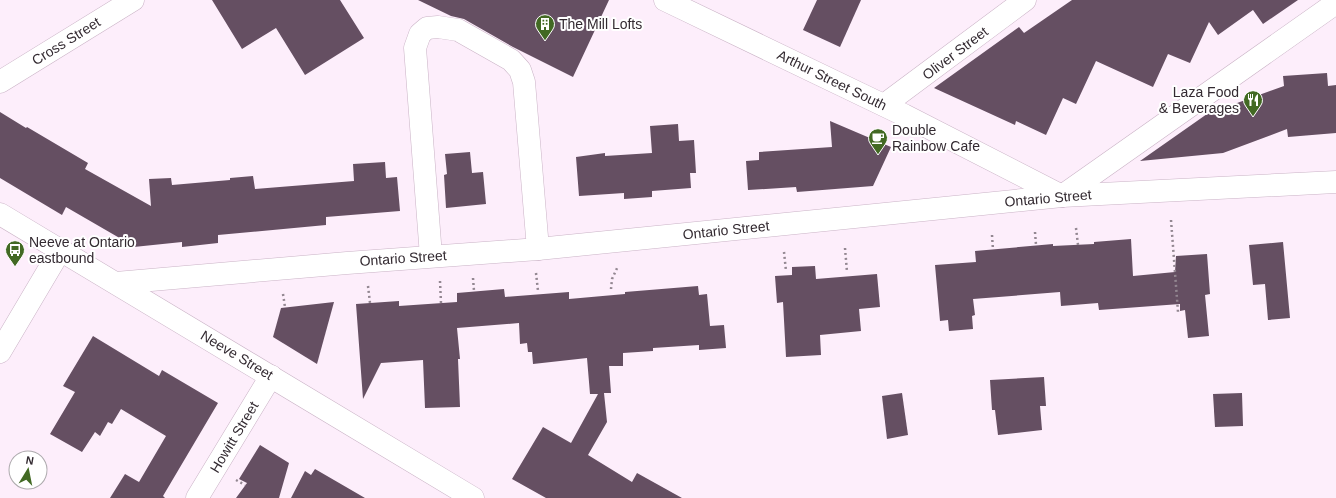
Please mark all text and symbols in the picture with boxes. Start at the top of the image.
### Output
building icon: The Mill Lofts [534,13,556,41]
street label: Cross Street [29,14,103,68]
place label: The Mill Lofts [559,16,642,32]
street label: Oliver Street [919,23,991,83]
street label: Arthur Street South [775,47,889,113]
place label: Laza Food & Beverages [1159,84,1239,116]
restaurant icon: Laza Food & Beverages [1242,89,1264,117]
place label: Double Rainbow Cafe [892,122,980,154]
cafe icon: Double Rainbow Cafe [867,127,889,155]
street label: Ontario Street [1004,186,1092,210]
street label: Ontario Street [682,217,770,243]
place label: Neeve at Ontario eastbound [29,234,135,266]
bus stop icon: Neeve at Ontario eastbound [4,239,26,267]
street label: Ontario Street [359,247,447,269]
street label: Neeve Street [198,327,276,383]
street label: Howitt Street [207,398,262,475]
north arrow [8,450,48,490]
text: N [25,454,35,467]

